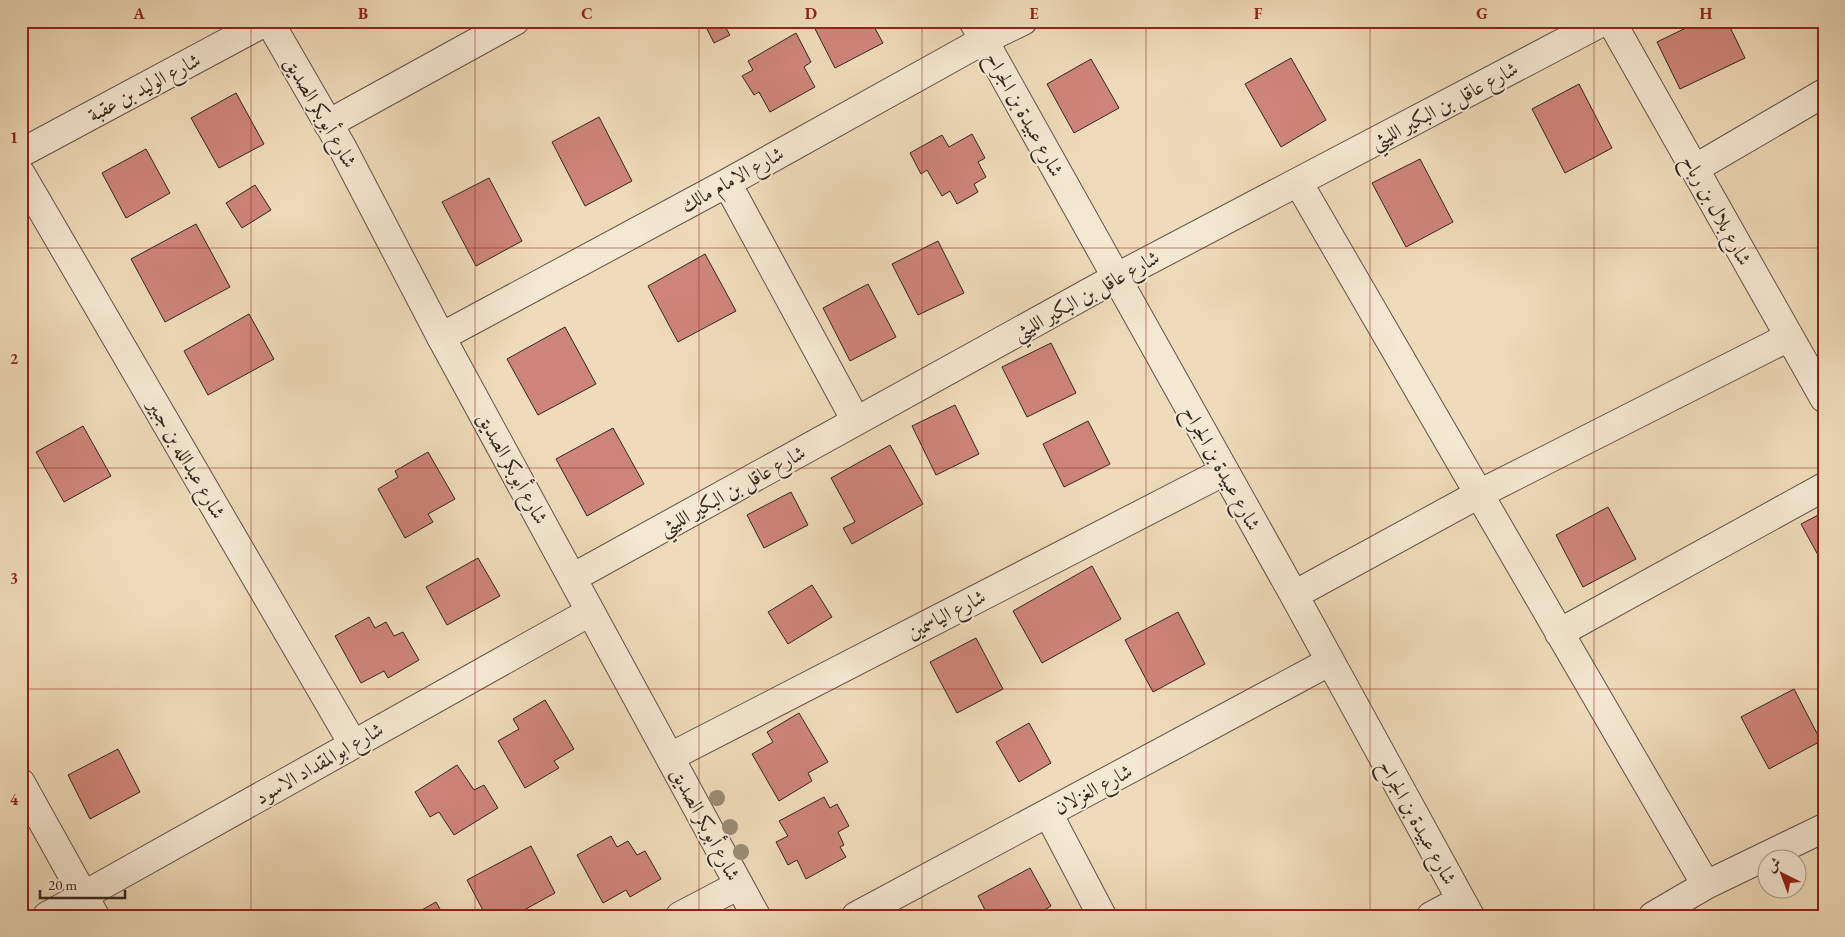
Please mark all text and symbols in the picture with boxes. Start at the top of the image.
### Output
text: A [132,3,145,24]
text: B [358,3,368,24]
text: C [581,3,593,24]
text: D [805,3,817,24]
text: E [1029,3,1039,24]
text: F [1254,3,1263,24]
text: G [1476,3,1488,24]
text: H [1700,3,1713,24]
street label: شارع الوليد بن عقبة [83,46,207,132]
street label: شارع عبيدة بن الجراح [976,47,1070,184]
street label: شارع أبوبكر الصديق [274,51,364,175]
street label: شارع عاقل بن البكير الليثي [1366,55,1525,160]
text: 1 [10,127,18,148]
street label: شارع الامام مالك [676,140,790,222]
street label: شارع بلال بن رباح [1672,150,1758,272]
street label: شارع عاقل بن البكير الليثي [1008,244,1167,351]
text: 2 [10,348,19,369]
street label: شارع عبدالله بن جبير [137,393,232,526]
street label: شارع عبيدة بن الجراح [1173,401,1267,538]
street label: شارع أبوبكر الصديق [467,407,555,531]
street label: شارع عاقل بن البكير الليثي [654,439,813,546]
text: 3 [10,568,18,589]
street label: شارع الياسمين [902,583,992,649]
street label: شارع ابوالمقداد الاسود [250,716,390,815]
street label: شارع عبيدة بن الجراح [1369,755,1463,892]
street label: شارع الغزلان [1049,758,1139,825]
street label: شارع أبوبكر الصديق [661,762,748,887]
text: 4 [10,789,19,810]
north arrow [1758,850,1808,900]
text: ش [1762,853,1785,876]
scale bar [40,867,125,899]
text: 20 m [48,875,77,894]

